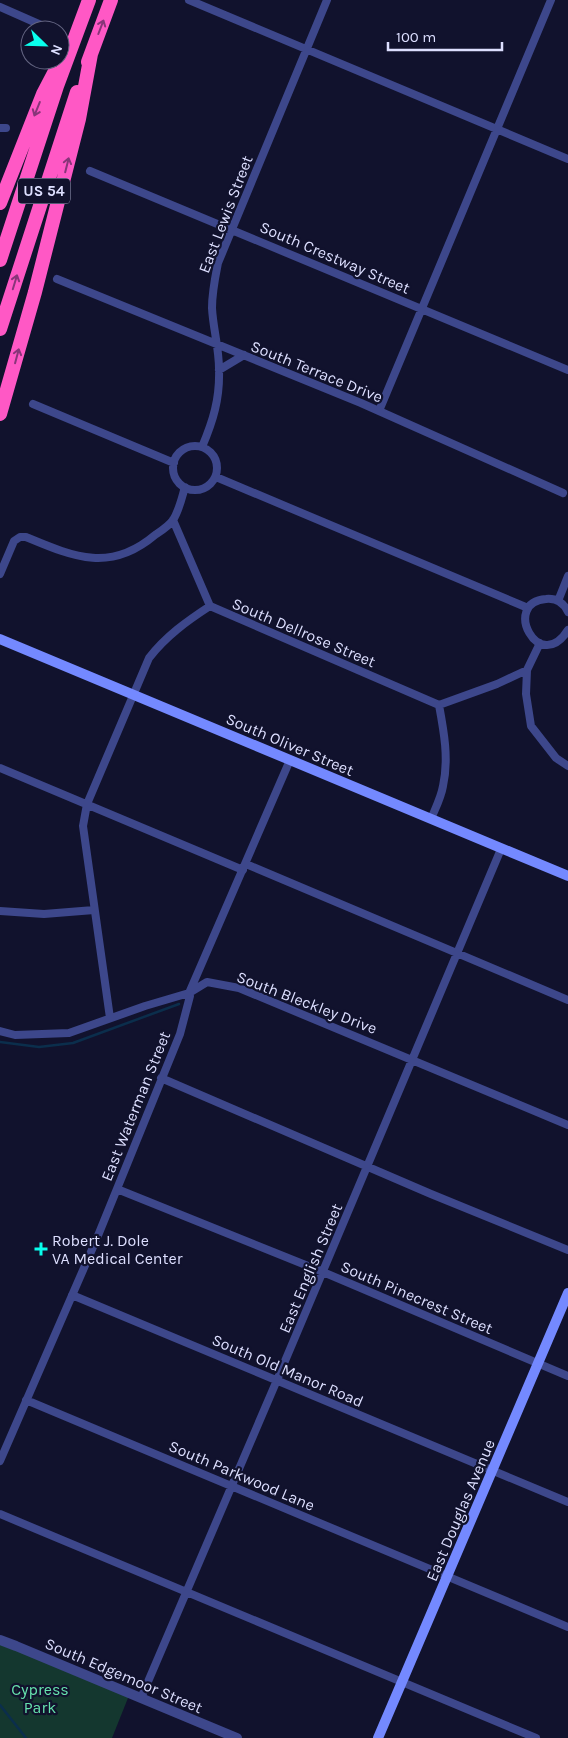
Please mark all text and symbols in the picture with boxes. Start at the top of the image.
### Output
north arrow [20,20,70,70]
one-way arrow [97,20,106,35]
scale bar [388,20,502,52]
text: 100 m [396,28,436,46]
text: N [47,42,66,58]
one-way arrow [32,101,41,116]
street label: East Lewis Street [194,153,257,276]
one-way arrow [63,157,72,173]
road number: US 54 [18,178,70,204]
street label: South Crestway Street [257,217,413,298]
one-way arrow [10,274,20,290]
street label: South Terrace Drive [248,336,386,407]
one-way arrow [13,348,23,364]
street label: South Dellrose Street [229,594,378,671]
street label: South Oliver Street [223,709,357,780]
street label: South Bleckley Drive [234,967,380,1038]
street label: East Waterman Street [97,1029,174,1184]
street label: East English Street [275,1201,346,1336]
place label: Robert J. Dole VA Medical Center [52,1231,183,1268]
marker: Robert J. Dole VA Medical Center [34,1242,48,1256]
street label: South Pinecrest Street [338,1257,496,1338]
street label: South Old Manor Road [209,1330,366,1411]
street label: South Parkwood Lane [166,1436,318,1515]
street label: East Douglas Avenue [422,1436,499,1584]
street label: South Edgemoor Street [42,1634,205,1717]
park label: Cypress Park [11,1680,69,1717]

